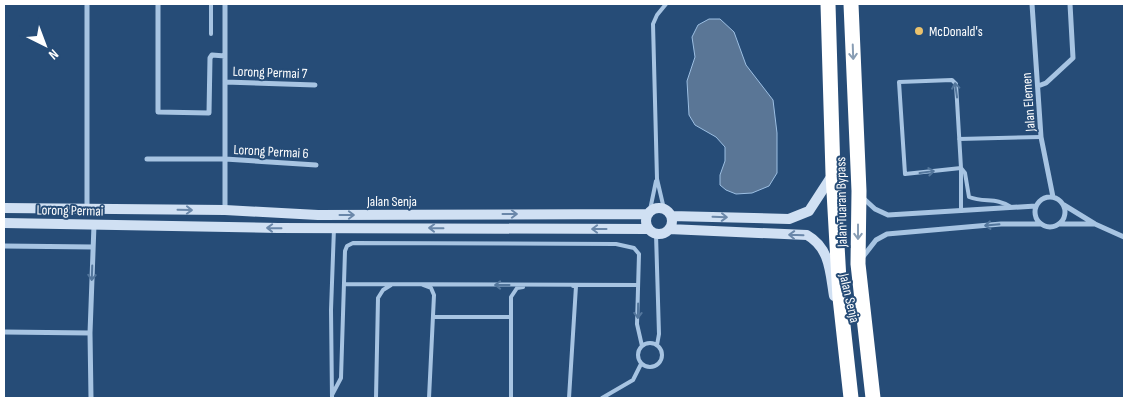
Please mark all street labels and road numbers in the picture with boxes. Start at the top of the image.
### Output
street label: Lorong Permai 7 [232,63,308,82]
street label: Jalan Elemen [1018,72,1039,133]
street label: Lorong Permai 6 [233,141,309,162]
street label: Jalan Tuaran Bypass [832,157,851,248]
street label: Jalan Senja [366,193,417,210]
street label: Lorong Permai [36,201,104,220]
street label: Jalan Senja [835,271,863,324]

